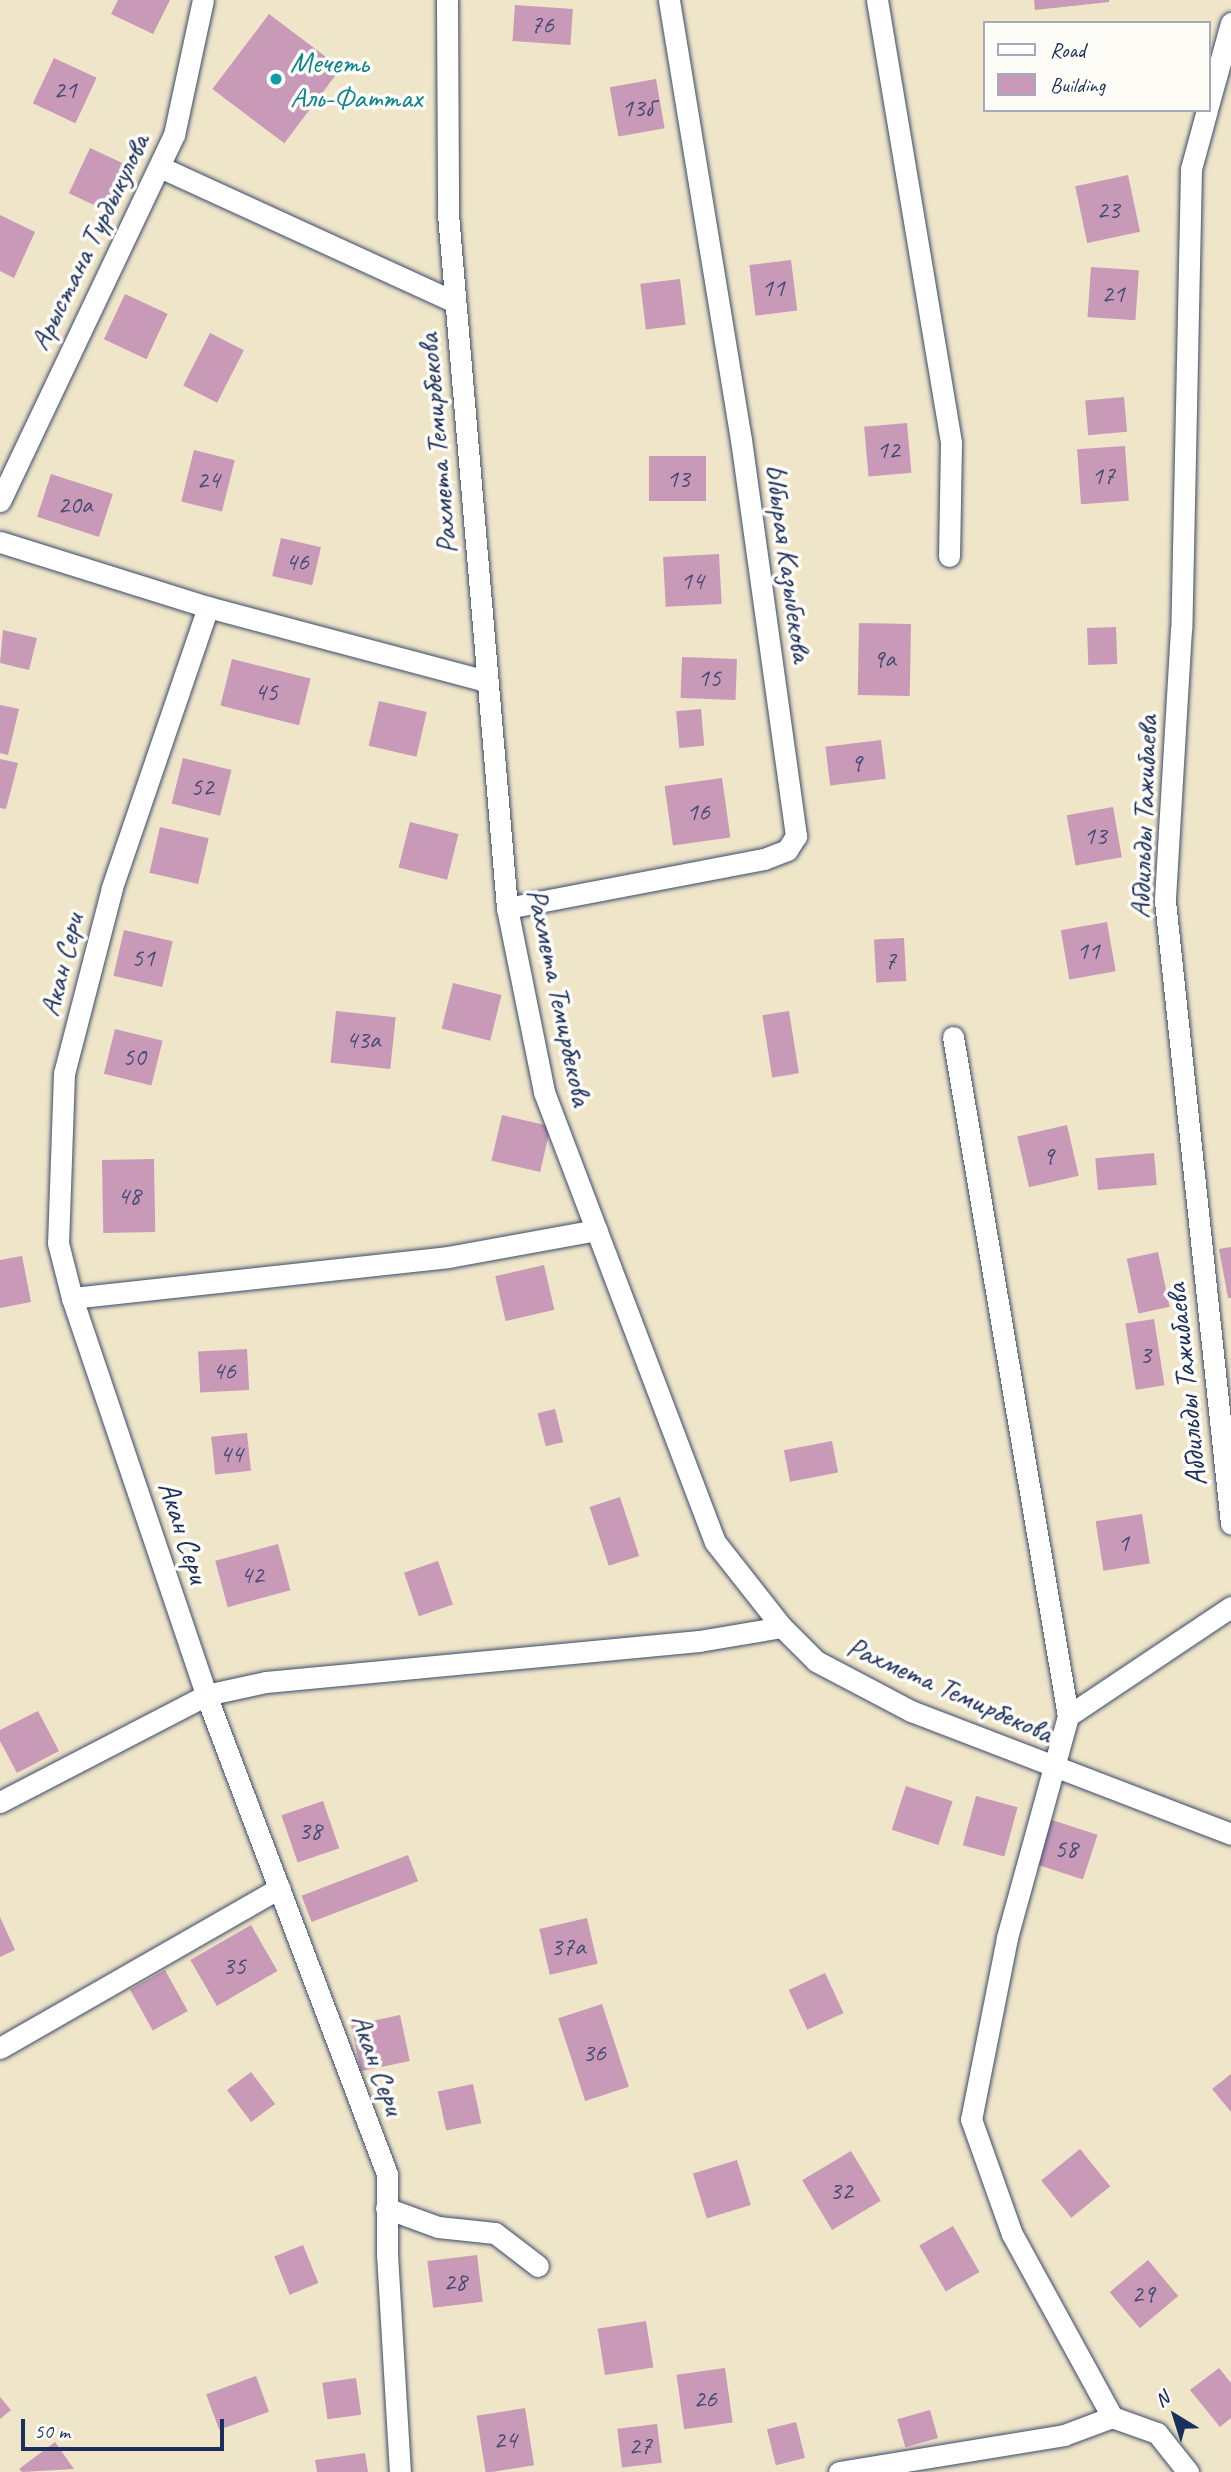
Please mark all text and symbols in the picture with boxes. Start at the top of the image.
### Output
house number: 76 [530,9,554,41]
legend [982,21,1210,112]
text: Road [1050,37,1085,63]
place label: Мечеть Аль-Фаттах [290,44,422,114]
marker: Мечеть Аль-Фаттах [268,71,284,87]
text: Building [1050,72,1105,98]
house number: 21 [53,74,77,106]
house number: 13б [621,92,653,124]
street label: Арыстана Турдыкулова [21,129,157,355]
house number: 23 [1096,194,1120,226]
house number: 11 [761,272,785,304]
house number: 21 [1101,278,1125,310]
street label: Рахмета Темирбекова [409,332,465,556]
house number: 12 [876,434,900,466]
house number: 17 [1091,460,1115,492]
street label: Ыбырая Казыбекова [757,462,821,664]
house number: 13 [666,463,690,495]
house number: 24 [196,464,220,496]
house number: 20а [58,489,92,521]
house number: 46 [285,546,309,578]
house number: 14 [680,565,704,597]
house number: 9а [872,643,896,675]
house number: 15 [697,662,721,694]
house number: 45 [254,676,278,708]
street label: Абдильды Тажибаева [1121,715,1165,919]
house number: 9 [850,747,862,779]
house number: 52 [190,771,214,803]
house number: 16 [686,796,710,828]
house number: 13 [1083,820,1107,852]
street label: Рахмета Темирбекова [519,885,601,1109]
street label: Акан Сери [31,909,91,1021]
house number: 11 [1076,935,1100,967]
house number: 51 [131,942,155,974]
house number: 7 [884,945,896,977]
house number: 43а [346,1024,380,1056]
house number: 50 [122,1041,146,1073]
house number: 9 [1042,1140,1054,1172]
house number: 48 [117,1180,141,1212]
street label: Абдильды Тажибаева [1157,1282,1215,1488]
house number: 3 [1139,1339,1151,1371]
house number: 46 [212,1355,236,1387]
house number: 44 [219,1438,243,1470]
street label: Акан Сери [150,1476,218,1588]
house number: 1 [1117,1527,1129,1559]
house number: 42 [240,1559,264,1591]
street label: Рахмета Темирбекова [842,1628,1058,1750]
house number: 38 [298,1815,322,1847]
house number: 58 [1054,1833,1078,1865]
house number: 37а [551,1931,585,1963]
house number: 35 [222,1950,246,1982]
street label: Акан Сери [343,2008,413,2120]
house number: 36 [582,2037,606,2069]
house number: 32 [829,2175,853,2207]
house number: 28 [443,2266,467,2298]
house number: 29 [1131,2278,1155,2310]
north arrow [1140,2381,1210,2451]
house number: 26 [693,2383,717,2415]
text: N [1150,2386,1174,2413]
scale bar [24,2406,228,2450]
text: 50 m [34,2418,70,2444]
house number: 24 [493,2424,517,2456]
house number: 27 [628,2430,652,2462]

